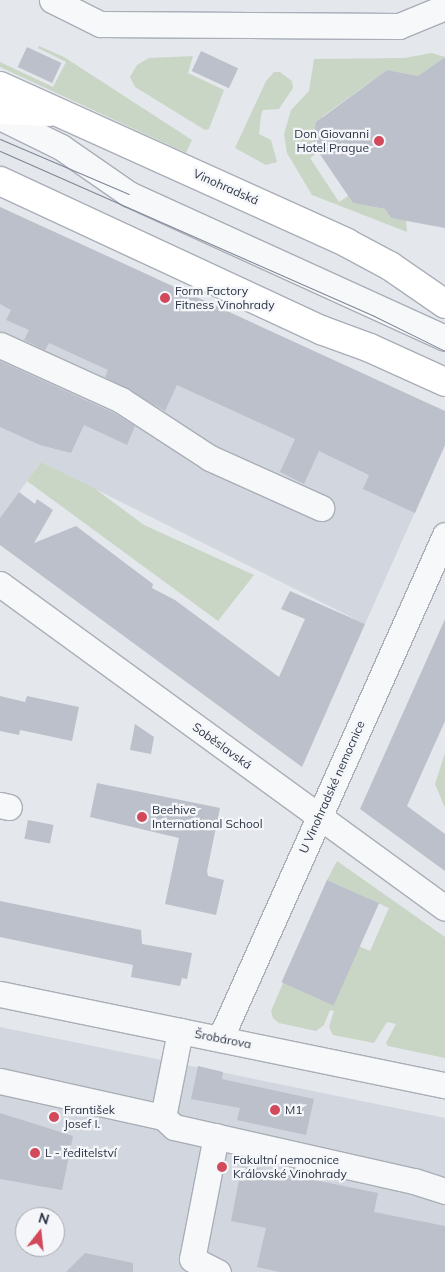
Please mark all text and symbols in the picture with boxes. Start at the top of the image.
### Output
place label: Don Giovanni Hotel Prague [294,127,369,155]
marker: Don Giovanni Hotel Prague [373,135,385,147]
street label: Vinohradská [191,166,261,208]
place label: Form Factory Fitness Vinohrady [175,284,275,312]
marker: Form Factory Fitness Vinohrady [159,292,171,304]
street label: U Vinohradské nemocnice [296,719,368,855]
street label: Soběslavská [190,720,254,772]
place label: Beehive International School [152,803,263,831]
marker: Beehive International School [136,811,148,823]
street label: Šrobárova [193,1026,253,1052]
place label: František Josef I. [64,1103,115,1131]
place label: M1 [285,1103,302,1117]
marker: M1 [269,1104,281,1116]
marker: František Josef I. [48,1111,60,1123]
place label: L - ředitelství [45,1146,117,1160]
marker: L - ředitelství [29,1147,41,1159]
place label: Fakultní nemocnice Královské Vinohrady [233,1153,347,1181]
marker: Fakultní nemocnice Královské Vinohrady [215,1160,229,1174]
north arrow [15,1207,65,1257]
text: N [36,1208,51,1229]

